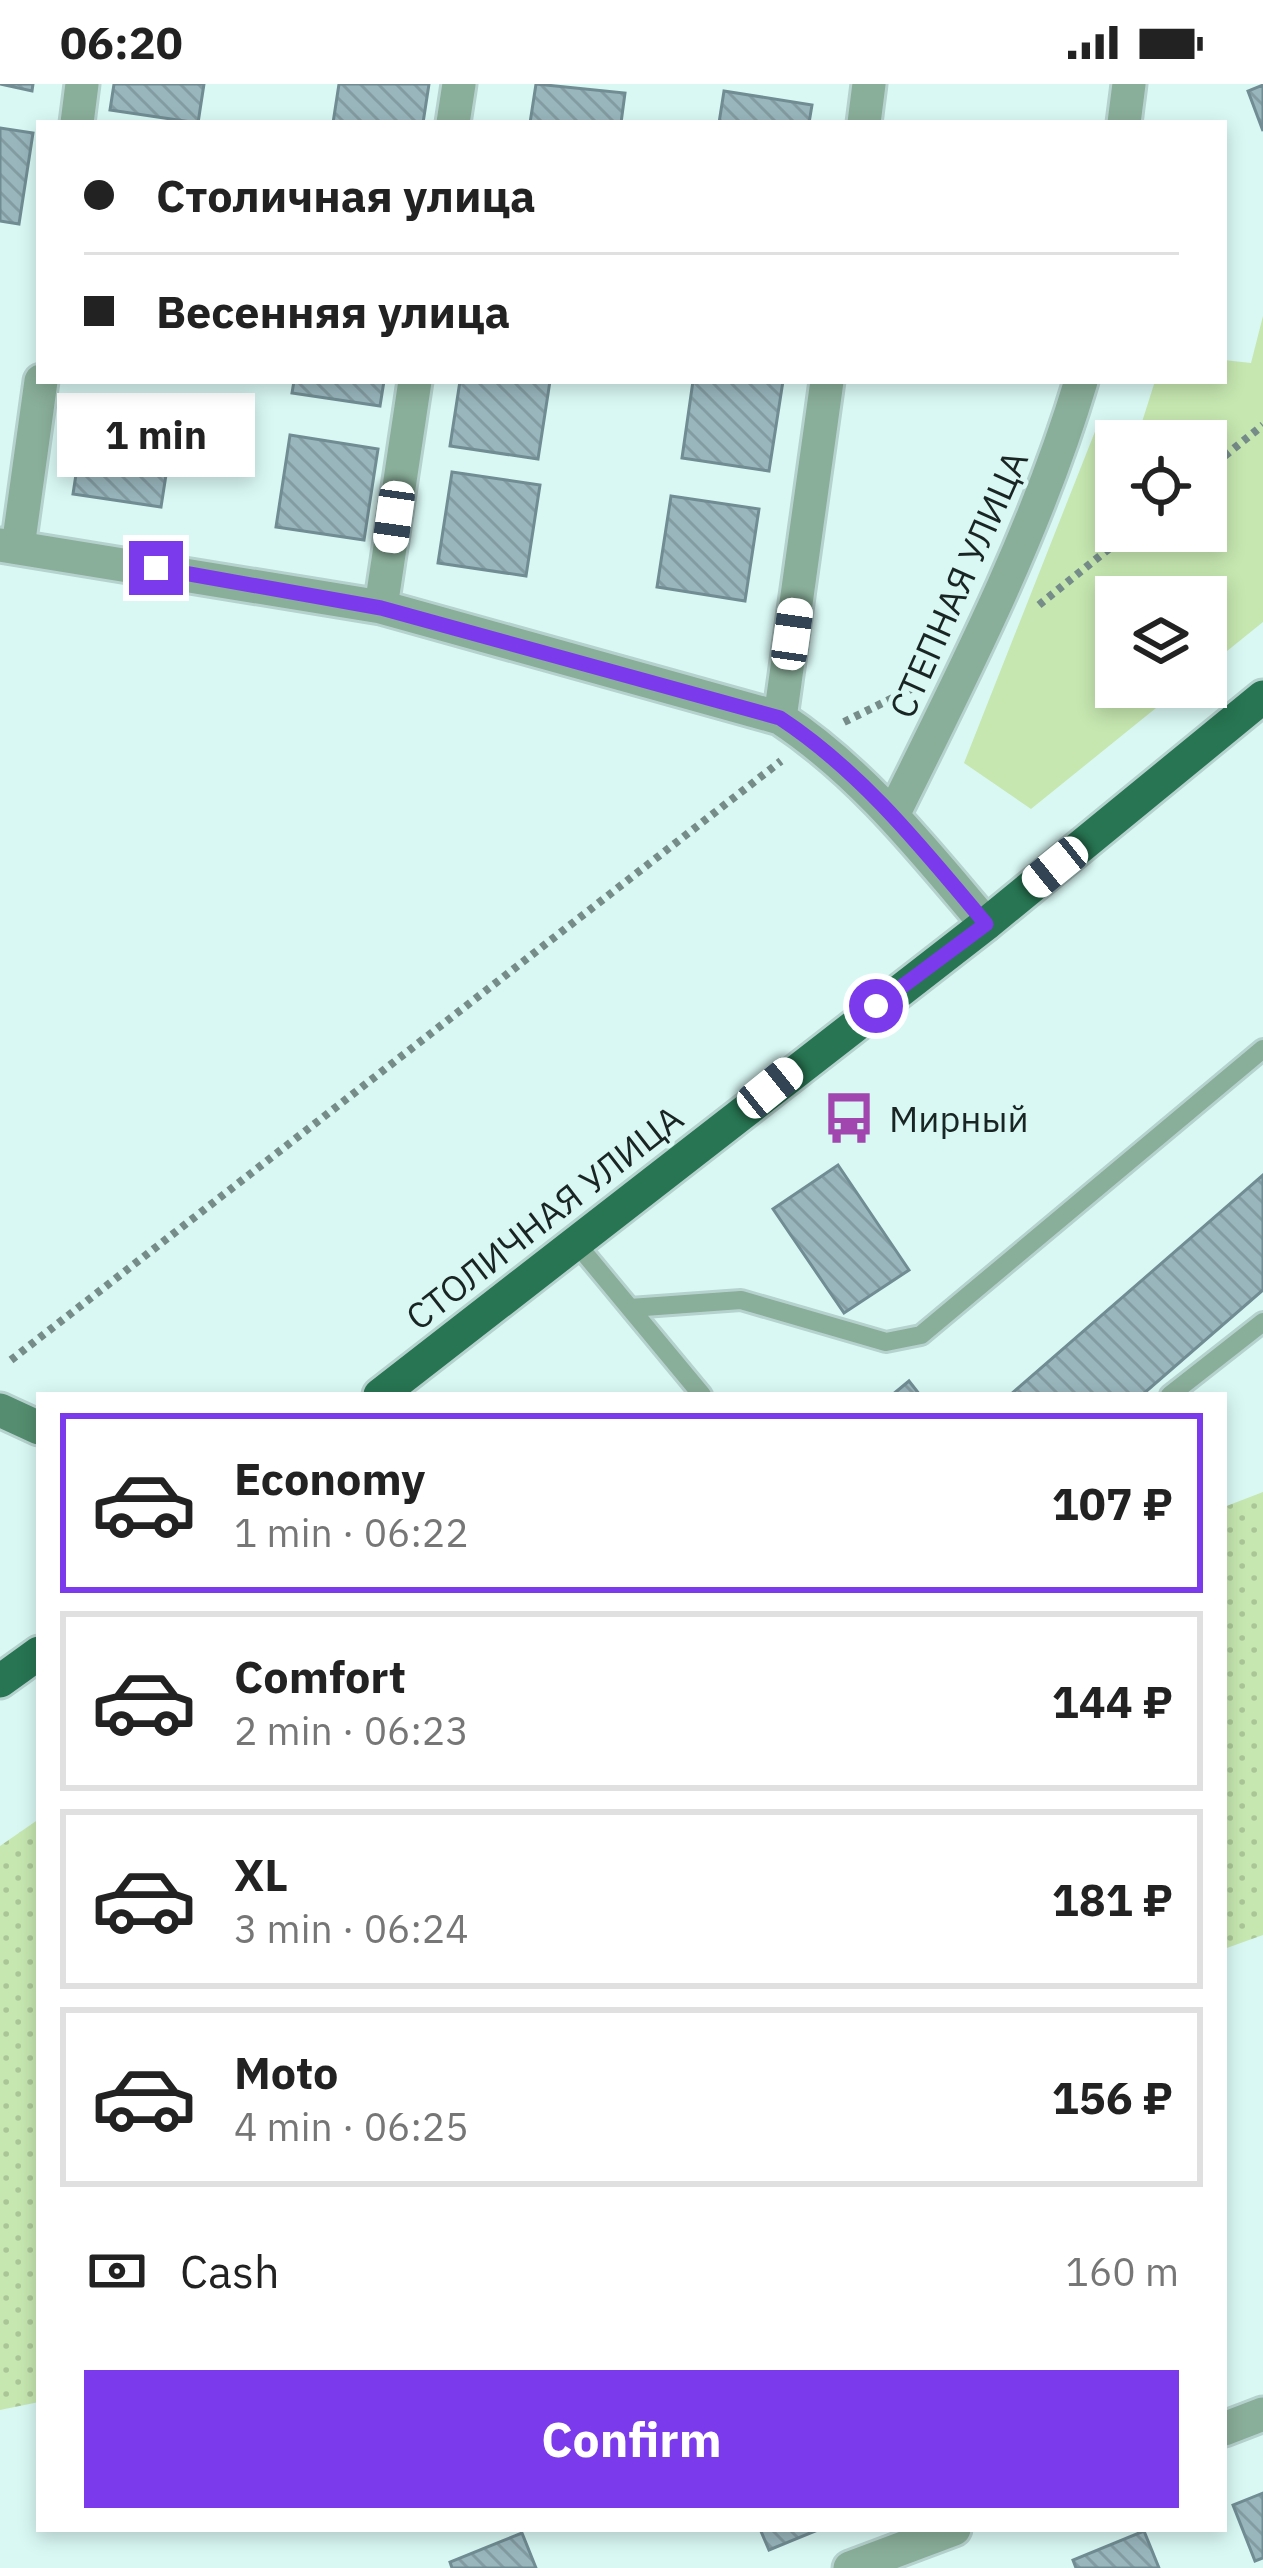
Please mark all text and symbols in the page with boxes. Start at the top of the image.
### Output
text: 06:20 [60,13,183,71]
text: Столичная улица [156,166,536,224]
text: Весенняя улица [156,282,510,340]
callout: 1 min [57,394,255,478]
text: 1 min [105,409,207,460]
map controls [1095,420,1227,708]
button: locate [1095,420,1227,552]
street label: СТЕПНАЯ УЛИЦА [878,443,1038,725]
car [371,479,417,555]
route end [129,541,183,595]
button: layers [1095,576,1227,708]
car [769,596,815,672]
car [1016,830,1094,904]
route start [849,979,903,1033]
car [731,1051,809,1125]
bus stop icon: Мирный [820,1089,878,1147]
street label: СТОЛИЧНАЯ УЛИЦА [396,1094,692,1340]
place label: Мирный [889,1095,1029,1142]
icon: car [90,1449,198,1557]
text: Economy [234,1449,425,1507]
text: 107 ₽ [1052,1474,1173,1532]
text: 1 min · 06:22 [234,1507,469,1558]
icon: car [90,1647,198,1755]
text: Comfort [234,1647,406,1705]
text: 144 ₽ [1052,1672,1173,1730]
text: 2 min · 06:23 [234,1705,469,1756]
icon: car [90,1845,198,1953]
text: XL [234,1845,288,1903]
text: 181 ₽ [1052,1870,1173,1928]
text: 3 min · 06:24 [234,1903,469,1954]
icon: car [90,2043,198,2151]
text: Moto [234,2043,338,2101]
text: 156 ₽ [1052,2068,1173,2126]
text: 4 min · 06:25 [234,2101,469,2152]
icon: cash [84,2238,150,2304]
text: Cash [180,2242,279,2300]
text: 160 m [1066,2246,1179,2297]
button: Confirm [84,2370,1179,2508]

